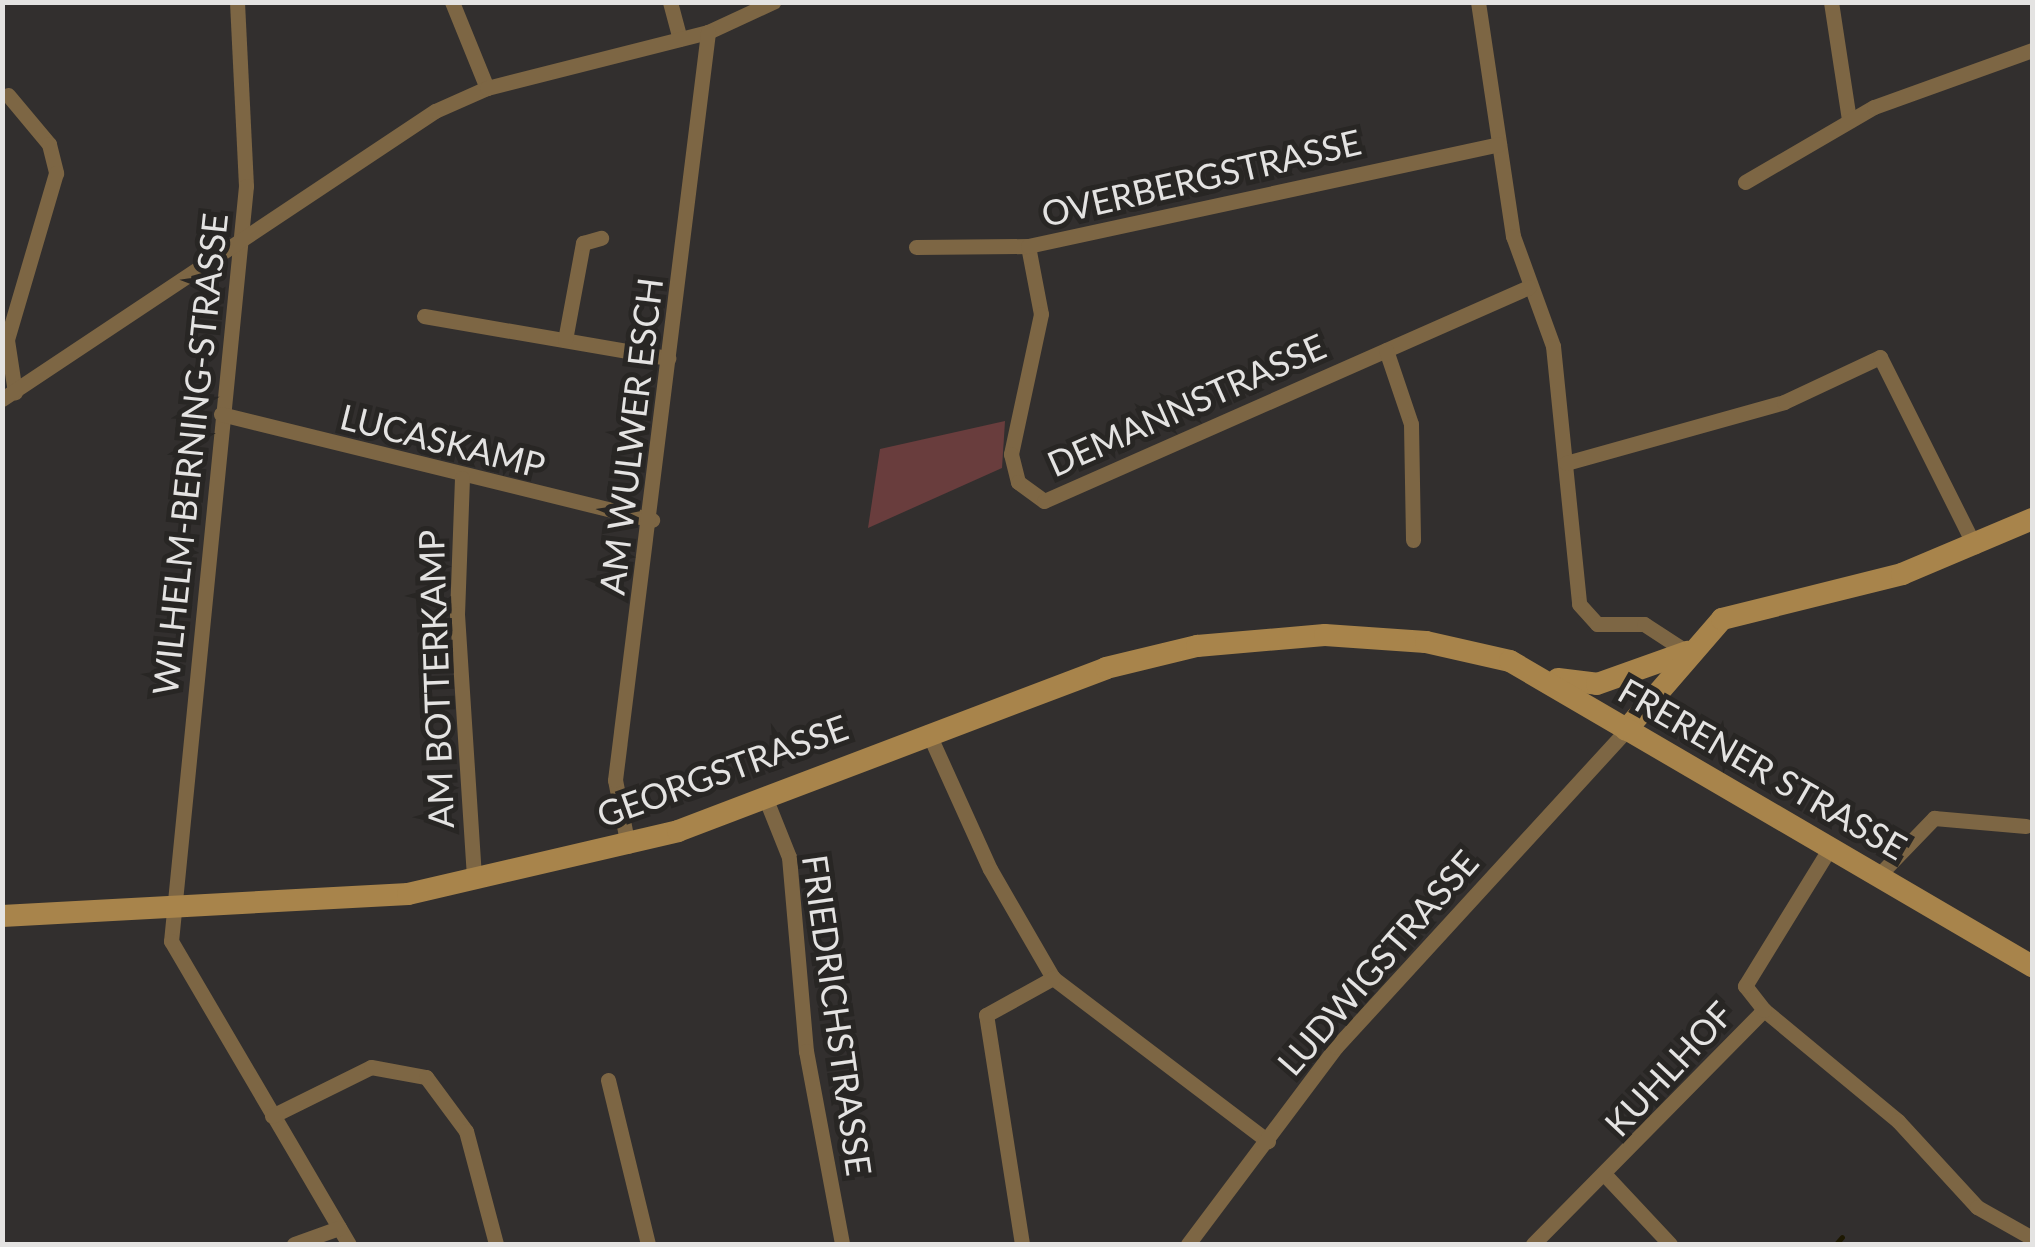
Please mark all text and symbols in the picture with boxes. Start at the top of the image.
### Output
street label: OVERBERGSTRASSE [1037,120,1365,234]
street label: WILHELM-BERNING-STRASSE [143,211,235,697]
street label: AM WULWER ESCH [590,275,670,597]
street label: DEMANNSTRASSE [1040,324,1332,484]
street label: LUCASKAMP [336,394,550,486]
street label: AM BOTTERKAMP [409,529,461,829]
street label: FRERENER STRASSE [1612,668,1914,868]
street label: GEORGSTRASSE [591,705,853,835]
street label: LUDWIGSTRASSE [1268,841,1486,1083]
street label: FRIEDRICHSTRASSE [795,852,881,1178]
street label: KUHLHOF [1595,992,1741,1144]

